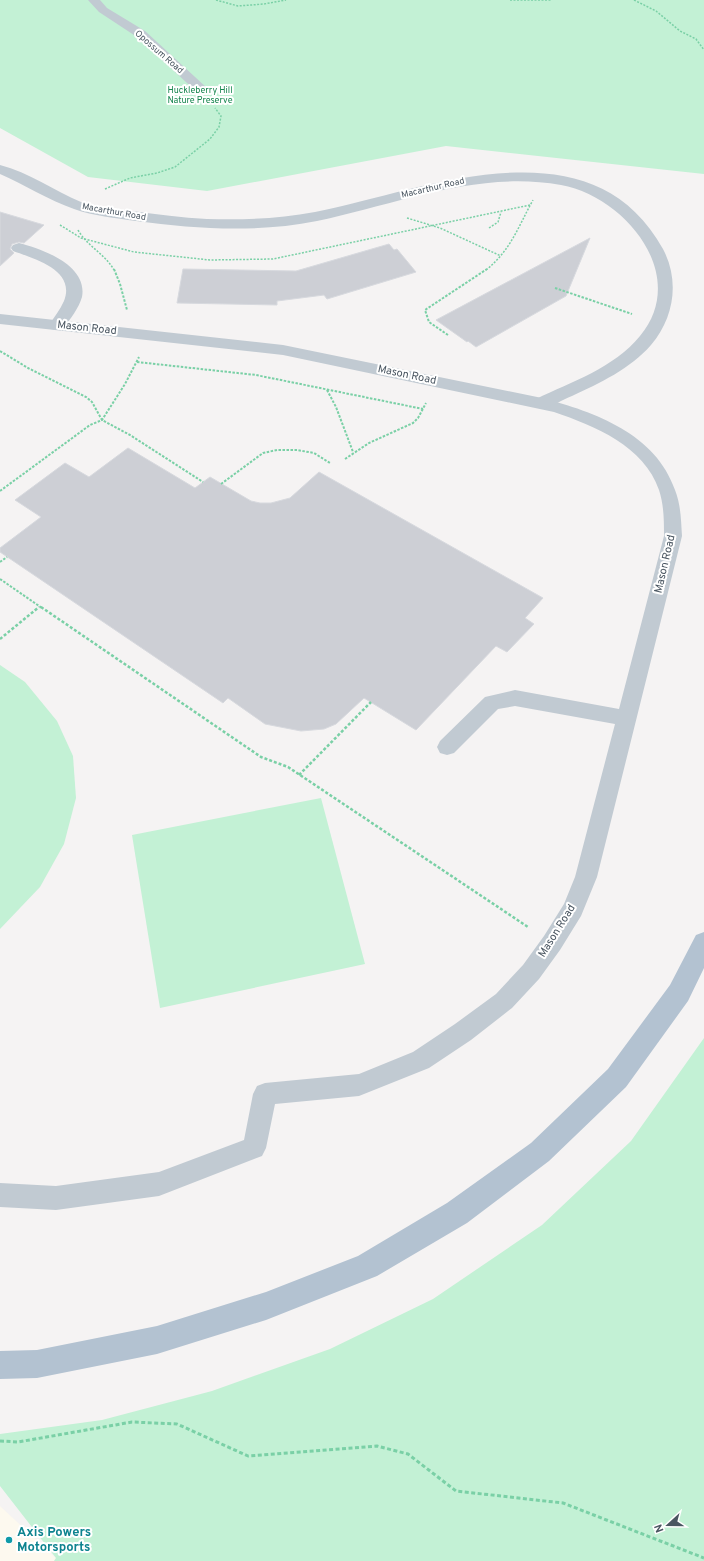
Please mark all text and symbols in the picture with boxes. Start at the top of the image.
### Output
street label: Opossum Road [132,28,186,76]
park label: Huckleberry Hill Nature Preserve [167,85,233,106]
street label: Macarthur Road [400,175,466,201]
street label: Macarthur Road [81,201,147,223]
street label: Mason Road [57,318,117,338]
street label: Mason Road [376,362,438,388]
street label: Mason Road [651,533,679,595]
street label: Mason Road [535,902,579,960]
north arrow [648,1505,688,1545]
text: N [652,1522,668,1534]
place label: Axis Powers Motorsports [17,1525,91,1556]
marker: Axis Powers Motorsports [4,1535,14,1545]

